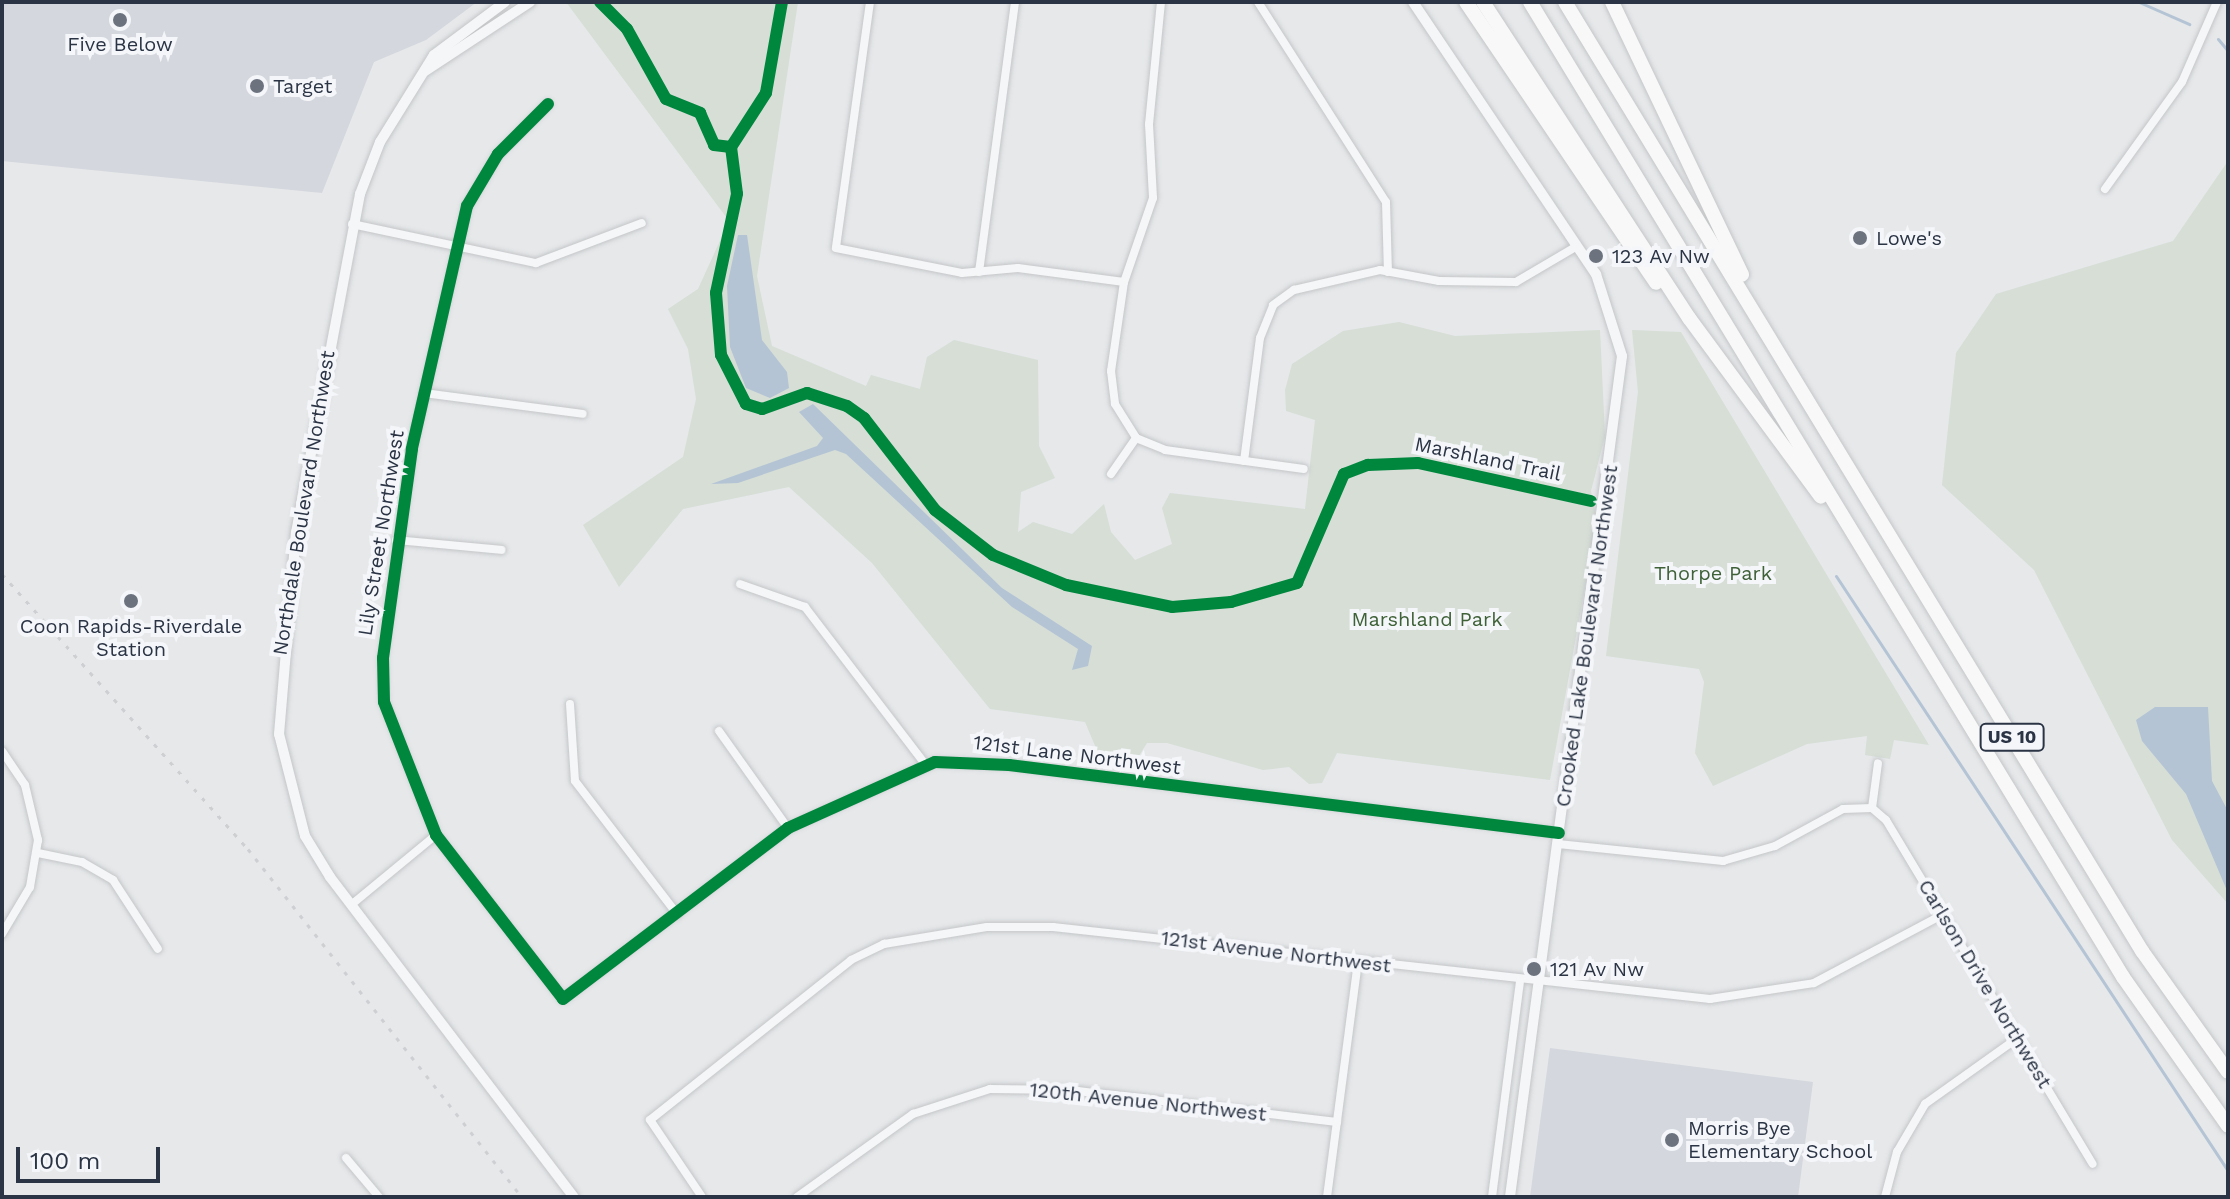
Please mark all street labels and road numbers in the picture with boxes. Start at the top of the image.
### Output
street label: Northdale Boulevard Northwest [268,349,340,657]
street label: Lily Street Northwest [353,428,409,638]
street label: Marshland Trail [1412,432,1564,486]
street label: Crooked Lake Boulevard Northwest [1551,463,1623,809]
road number: US 10 [1978,723,2046,751]
street label: 121st Lane Northwest [972,730,1182,780]
street label: Carlson Drive Northwest [1913,875,2057,1093]
street label: 121st Avenue Northwest [1159,926,1393,978]
street label: 120th Avenue Northwest [1028,1078,1268,1126]

